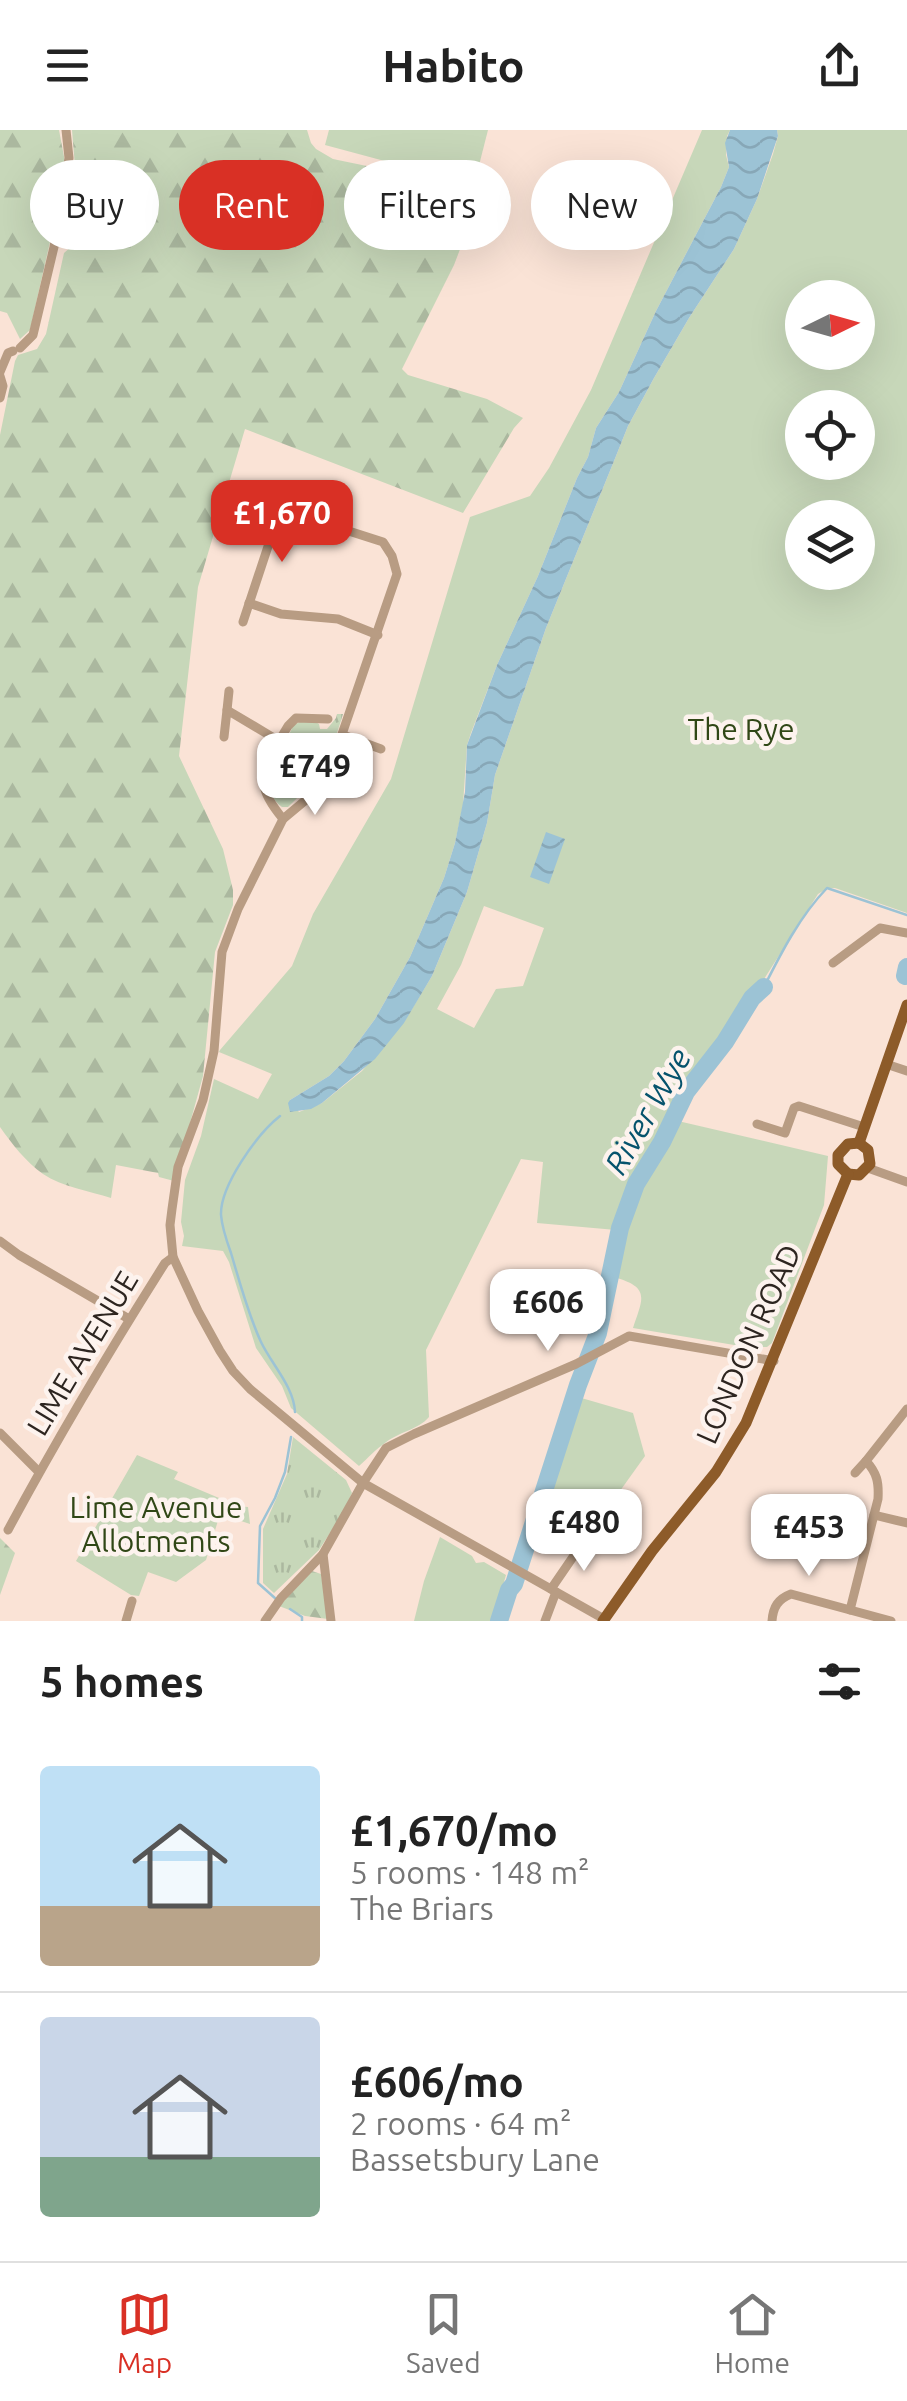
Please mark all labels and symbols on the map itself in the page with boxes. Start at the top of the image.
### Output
north arrow [785,280,875,370]
pin: £1,670 [201,480,363,565]
park label: The Rye [688,712,794,746]
pin: £749 [256,733,374,818]
water label: River Wye [597,1042,697,1180]
street label: LONDON ROAD [689,1239,807,1449]
street label: LIME AVENUE [20,1265,144,1441]
pin: £606 [489,1269,607,1354]
pin: £480 [525,1489,643,1574]
park label: Lime Avenue Allotments [70,1490,242,1558]
pin: £453 [750,1494,868,1579]

